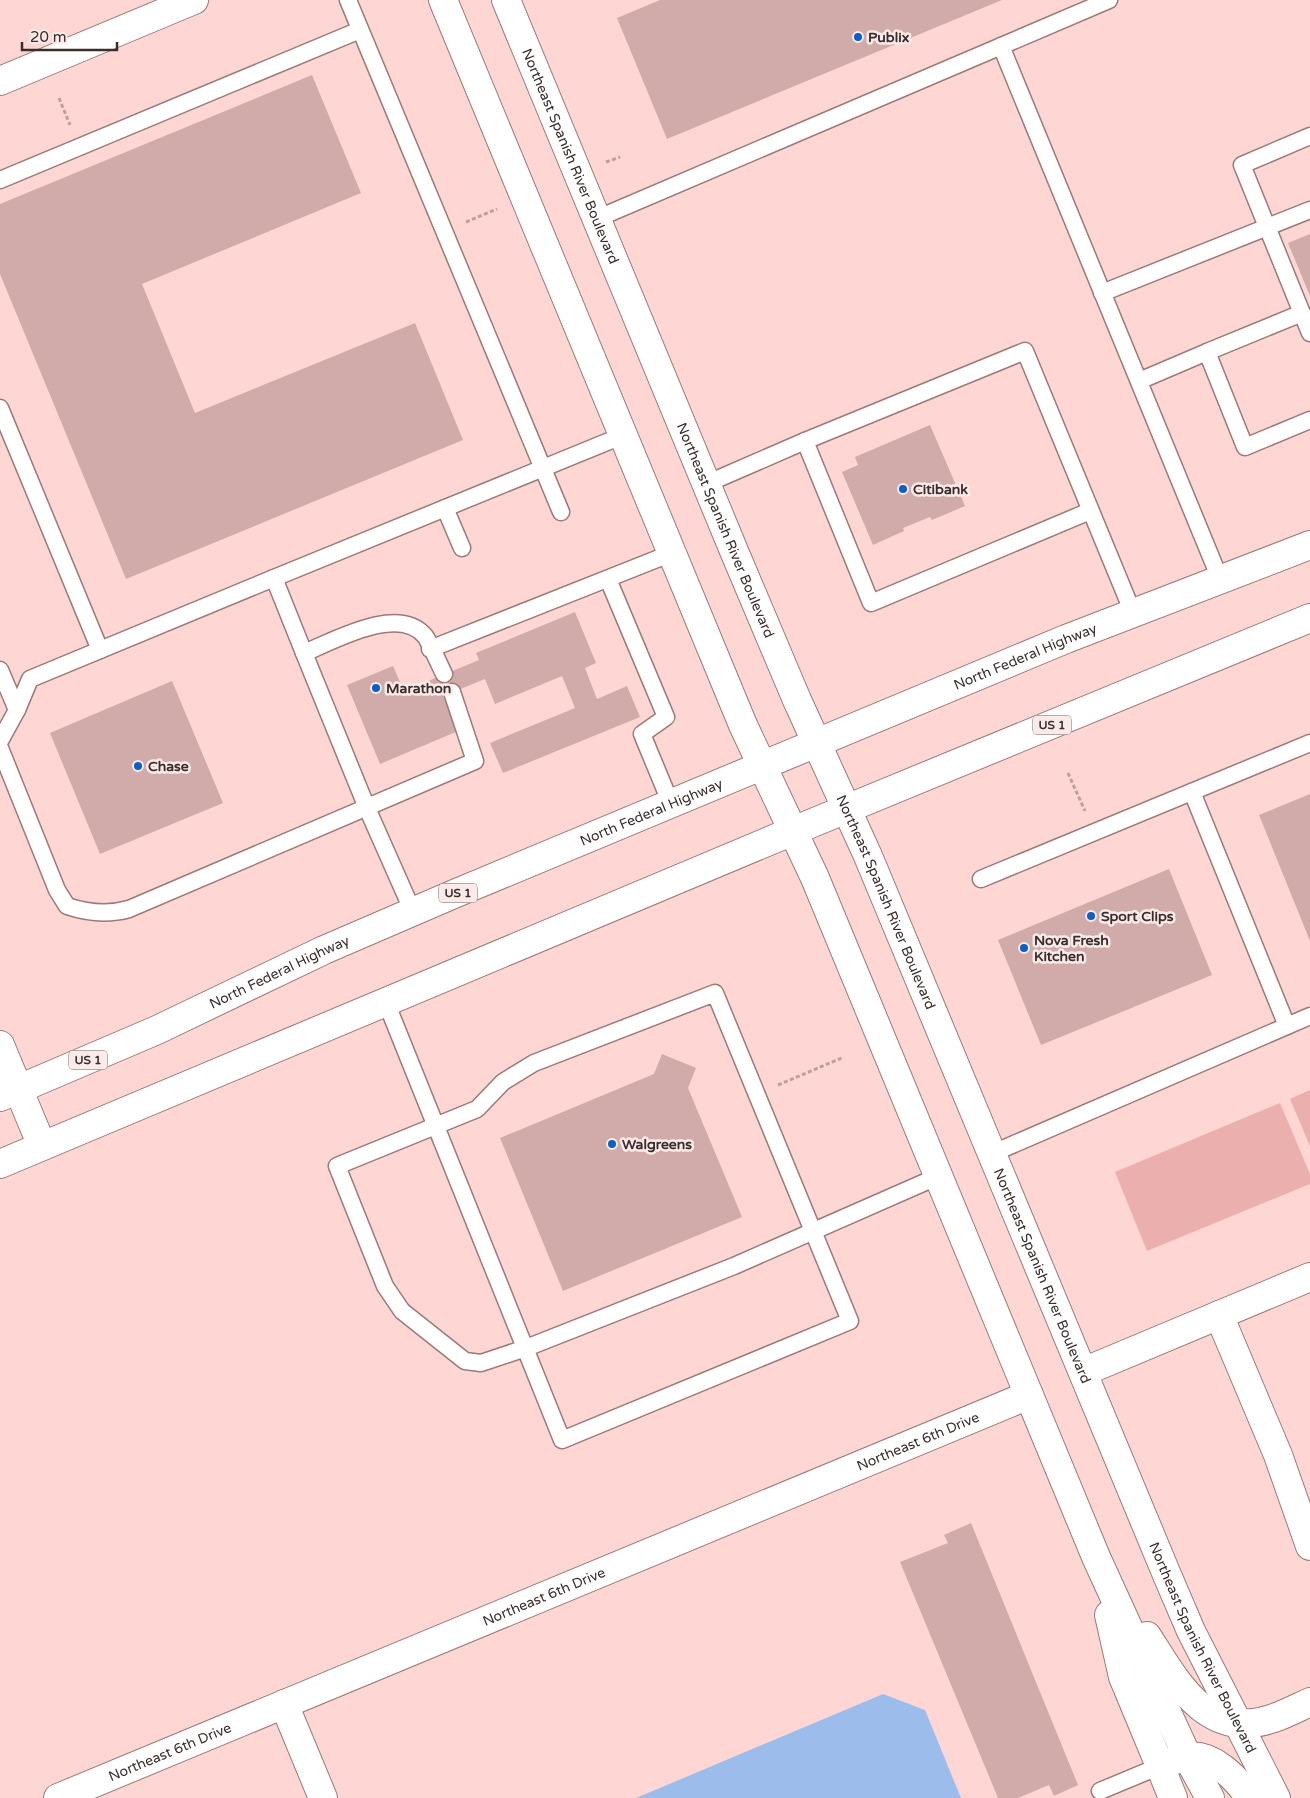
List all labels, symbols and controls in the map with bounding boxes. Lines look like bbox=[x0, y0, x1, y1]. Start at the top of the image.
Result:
scale bar bbox=[22, 20, 118, 52]
text: 20 m bbox=[30, 28, 67, 46]
place label: Publix bbox=[868, 29, 910, 46]
marker: Publix bbox=[852, 31, 864, 43]
street label: Northeast Spanish River Boulevard bbox=[518, 46, 622, 267]
street label: Northeast Spanish River Boulevard bbox=[673, 420, 778, 641]
place label: Citibank bbox=[913, 481, 968, 498]
marker: Citibank bbox=[897, 483, 909, 495]
street label: North Federal Highway bbox=[951, 620, 1100, 694]
place label: Marathon bbox=[386, 680, 451, 697]
marker: Marathon bbox=[370, 682, 382, 694]
road number: US 1 bbox=[1033, 716, 1071, 734]
place label: Chase bbox=[148, 758, 189, 775]
marker: Chase bbox=[132, 760, 144, 772]
street label: North Federal Highway bbox=[577, 775, 726, 850]
street label: Northeast Spanish River Boulevard bbox=[832, 792, 939, 1012]
road number: US 1 bbox=[439, 884, 477, 902]
place label: Sport Clips bbox=[1101, 908, 1174, 925]
marker: Sport Clips bbox=[1085, 910, 1097, 922]
street label: North Federal Highway bbox=[207, 932, 352, 1013]
place label: Nova Fresh Kitchen bbox=[1034, 932, 1109, 965]
marker: Nova Fresh Kitchen bbox=[1018, 942, 1030, 954]
road number: US 1 bbox=[69, 1050, 107, 1070]
place label: Walgreens bbox=[622, 1136, 692, 1153]
marker: Walgreens bbox=[606, 1138, 618, 1150]
street label: Northeast Spanish River Boulevard bbox=[990, 1166, 1094, 1386]
street label: Northeast 6th Drive bbox=[854, 1409, 982, 1475]
street label: Northeast Spanish River Boulevard bbox=[1145, 1540, 1260, 1756]
street label: Northeast 6th Drive bbox=[480, 1564, 608, 1630]
street label: Northeast 6th Drive bbox=[106, 1719, 234, 1785]

